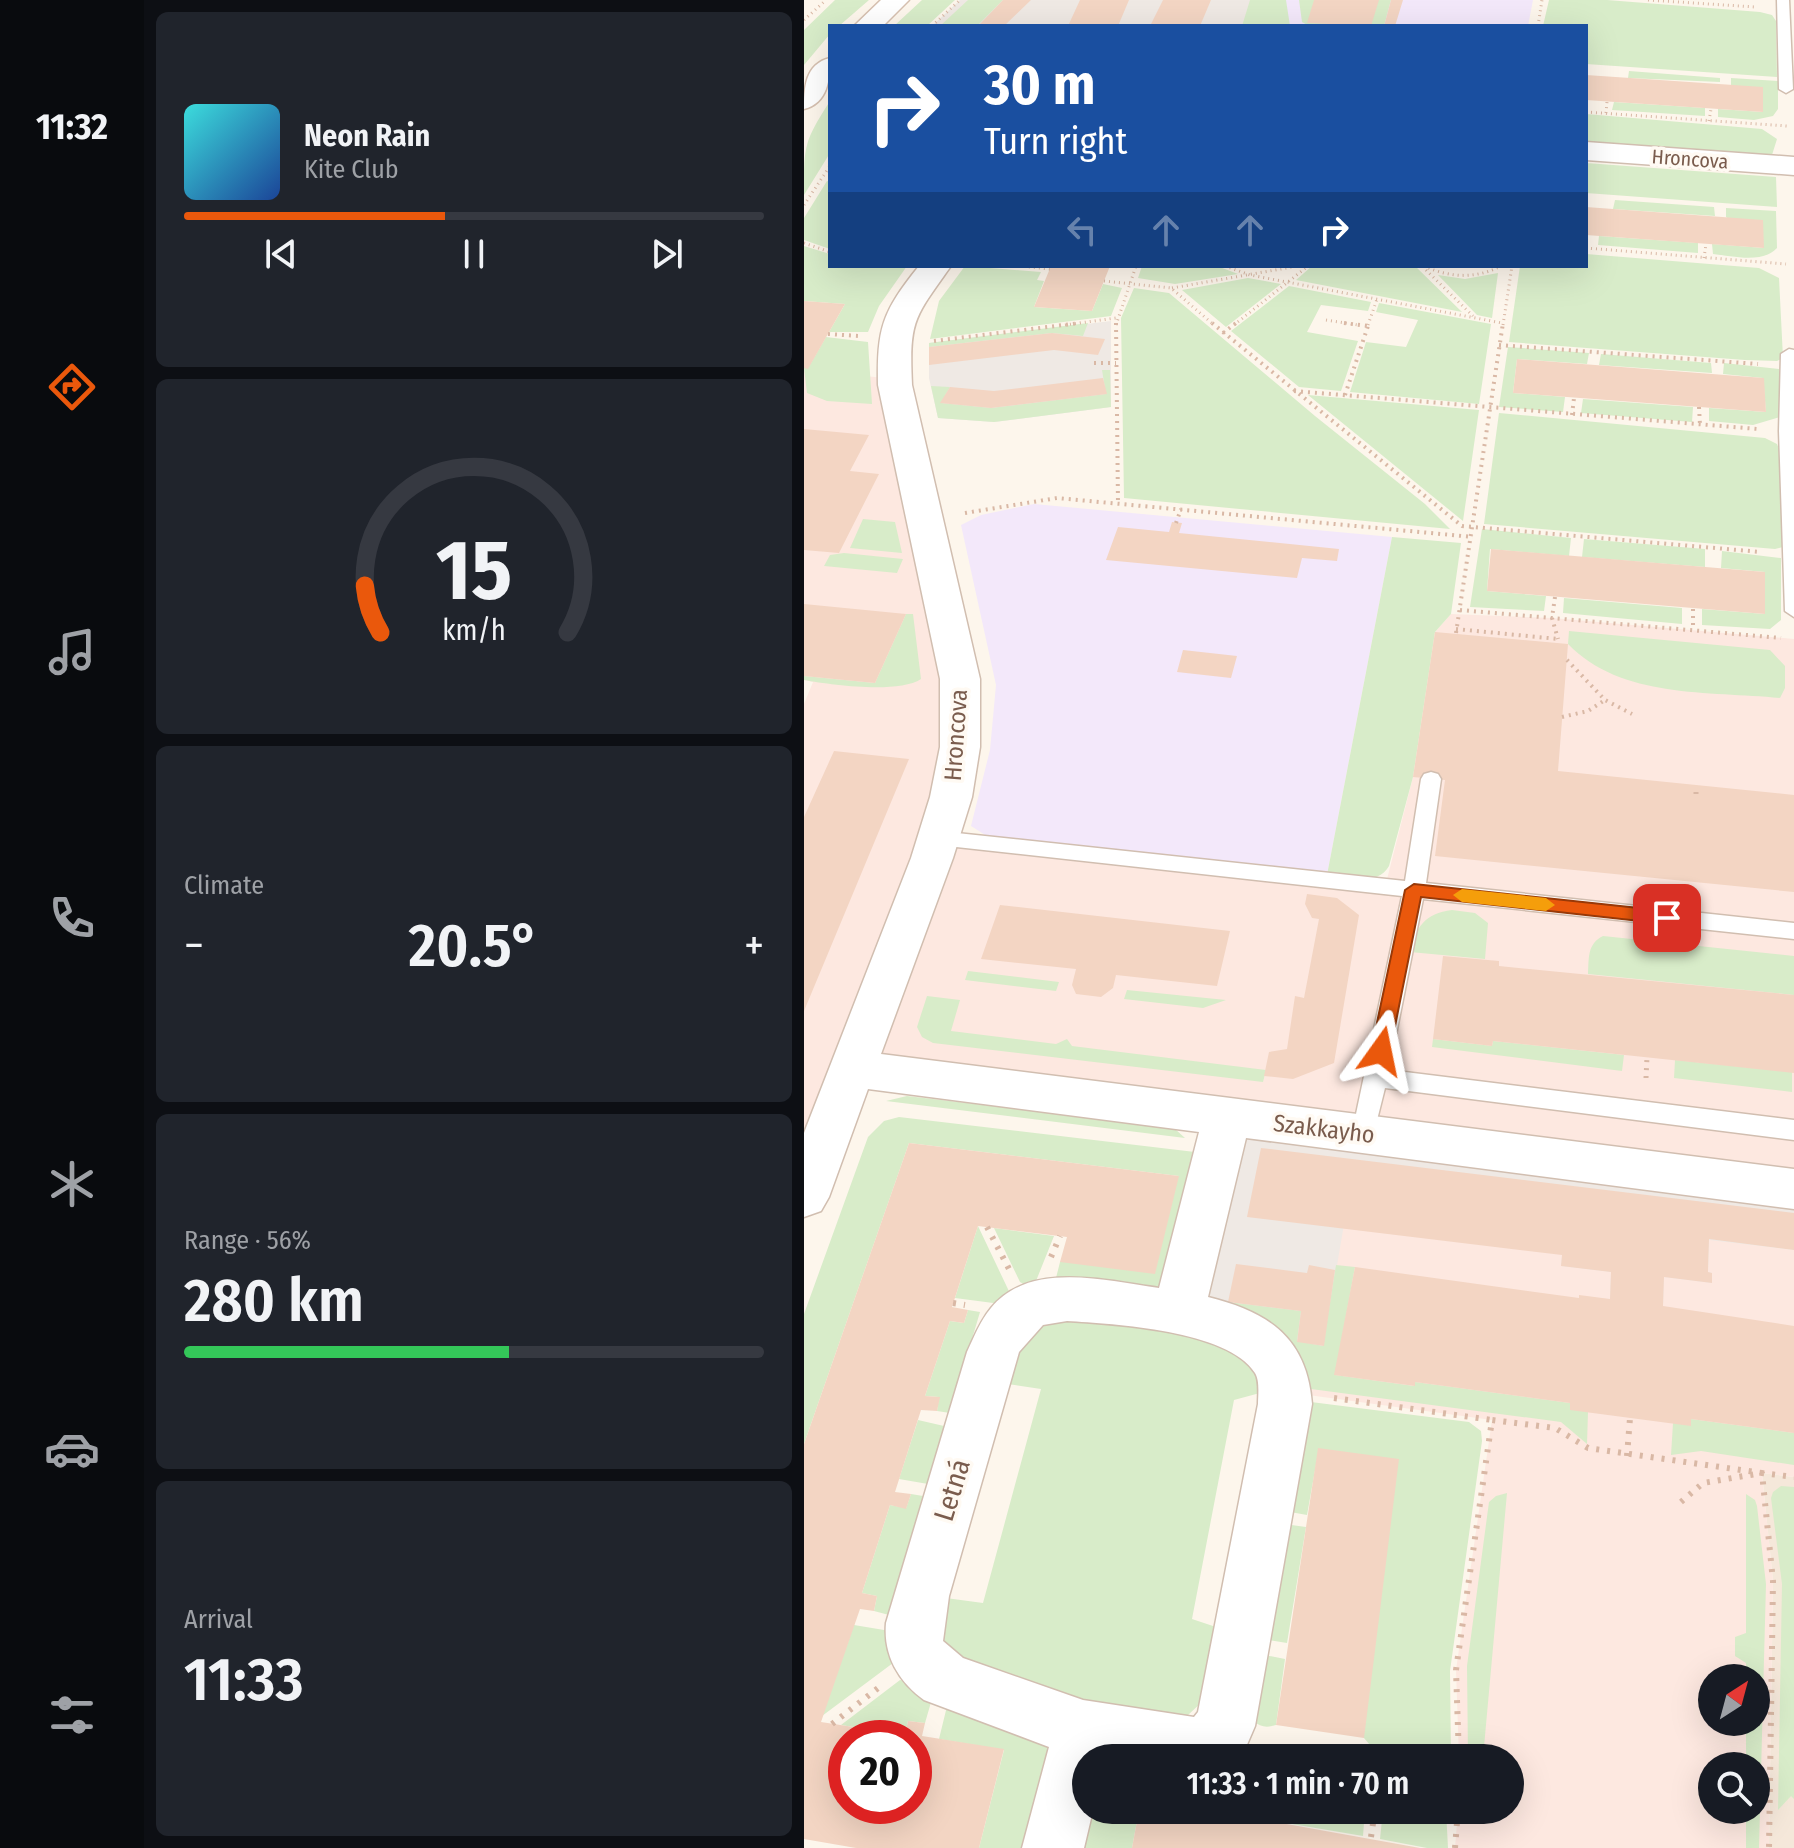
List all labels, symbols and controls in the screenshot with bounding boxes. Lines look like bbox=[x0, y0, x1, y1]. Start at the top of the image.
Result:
text: 30 m bbox=[984, 52, 1095, 119]
icon: right bbox=[852, 56, 956, 160]
text: 11:32 bbox=[36, 105, 108, 149]
text: Neon Rain bbox=[304, 118, 430, 154]
text: Turn right bbox=[984, 120, 1127, 164]
street label: Hroncova bbox=[1651, 144, 1729, 174]
text: Kite Club bbox=[304, 154, 399, 185]
icon: left bbox=[1060, 208, 1104, 252]
icon: ahead bbox=[1144, 208, 1188, 252]
icon: ahead bbox=[1228, 208, 1272, 252]
icon: right bbox=[1312, 208, 1356, 252]
icon: previous bbox=[259, 232, 303, 276]
icon: pause bbox=[452, 232, 496, 276]
icon: next bbox=[645, 232, 689, 276]
icon: directions bbox=[44, 359, 100, 415]
text: 15 bbox=[436, 520, 512, 620]
text: km/h bbox=[442, 613, 506, 648]
icon: music bbox=[44, 624, 100, 680]
street label: Hroncova bbox=[939, 688, 973, 782]
text: Climate bbox=[184, 870, 264, 901]
pin bbox=[1633, 884, 1701, 952]
icon: phone bbox=[44, 890, 100, 946]
icon: arrive bbox=[1645, 896, 1689, 940]
text: 20.5° bbox=[409, 910, 539, 982]
text: − bbox=[184, 919, 204, 972]
text: + bbox=[744, 919, 764, 972]
position arrow bbox=[1339, 1009, 1423, 1093]
street label: Szakkayho bbox=[1272, 1109, 1376, 1149]
icon: climate bbox=[44, 1156, 100, 1212]
text: Range · 56% bbox=[184, 1225, 311, 1256]
text: 280 km bbox=[184, 1265, 364, 1337]
icon: car bbox=[44, 1421, 100, 1477]
street label: Letná bbox=[927, 1455, 977, 1525]
text: Arrival bbox=[184, 1604, 253, 1635]
text: 11:33 bbox=[184, 1644, 304, 1716]
north arrow bbox=[1698, 1664, 1770, 1736]
map controls bbox=[1698, 1664, 1770, 1824]
icon: filters bbox=[44, 1687, 100, 1743]
speed limit sign: 20 bbox=[828, 1720, 932, 1824]
button: search bbox=[1698, 1752, 1770, 1824]
text: 11:33 · 1 min · 70 m bbox=[1187, 1766, 1409, 1802]

